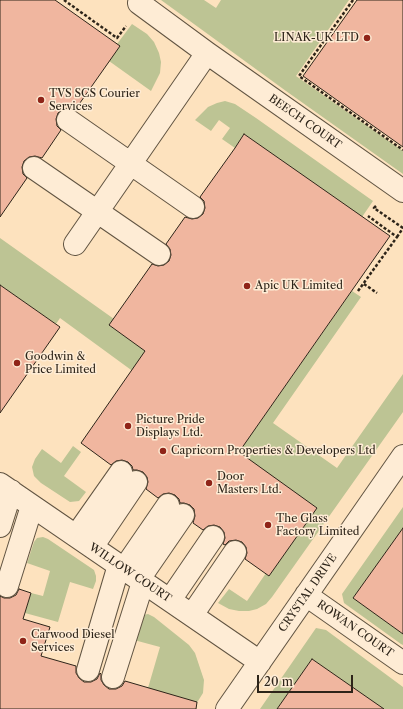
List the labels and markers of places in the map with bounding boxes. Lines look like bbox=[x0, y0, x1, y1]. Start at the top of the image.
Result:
place label: LINAK-UK LTD bbox=[274, 31, 359, 45]
marker: LINAK-UK LTD bbox=[362, 33, 372, 43]
place label: TVS SCS Courier Services bbox=[49, 87, 140, 113]
marker: TVS SCS Courier Services bbox=[36, 95, 46, 105]
place label: Apic UK Limited bbox=[255, 279, 343, 293]
marker: Apic UK Limited bbox=[242, 281, 252, 291]
place label: Goodwin & Price Limited bbox=[25, 350, 96, 376]
marker: Goodwin & Price Limited bbox=[12, 358, 22, 368]
place label: Picture Pride Displays Ltd. bbox=[136, 413, 205, 439]
marker: Picture Pride Displays Ltd. bbox=[123, 421, 133, 431]
place label: Capricorn Properties & Developers Ltd bbox=[171, 444, 376, 458]
marker: Capricorn Properties & Developers Ltd bbox=[158, 446, 168, 456]
place label: Door Masters Ltd. bbox=[217, 470, 282, 496]
marker: Door Masters Ltd. bbox=[204, 478, 214, 488]
place label: The Glass Factory Limited bbox=[276, 512, 360, 538]
marker: The Glass Factory Limited bbox=[263, 520, 273, 530]
place label: Carwood Diesel Services bbox=[31, 628, 115, 654]
marker: Carwood Diesel Services bbox=[18, 636, 28, 646]

